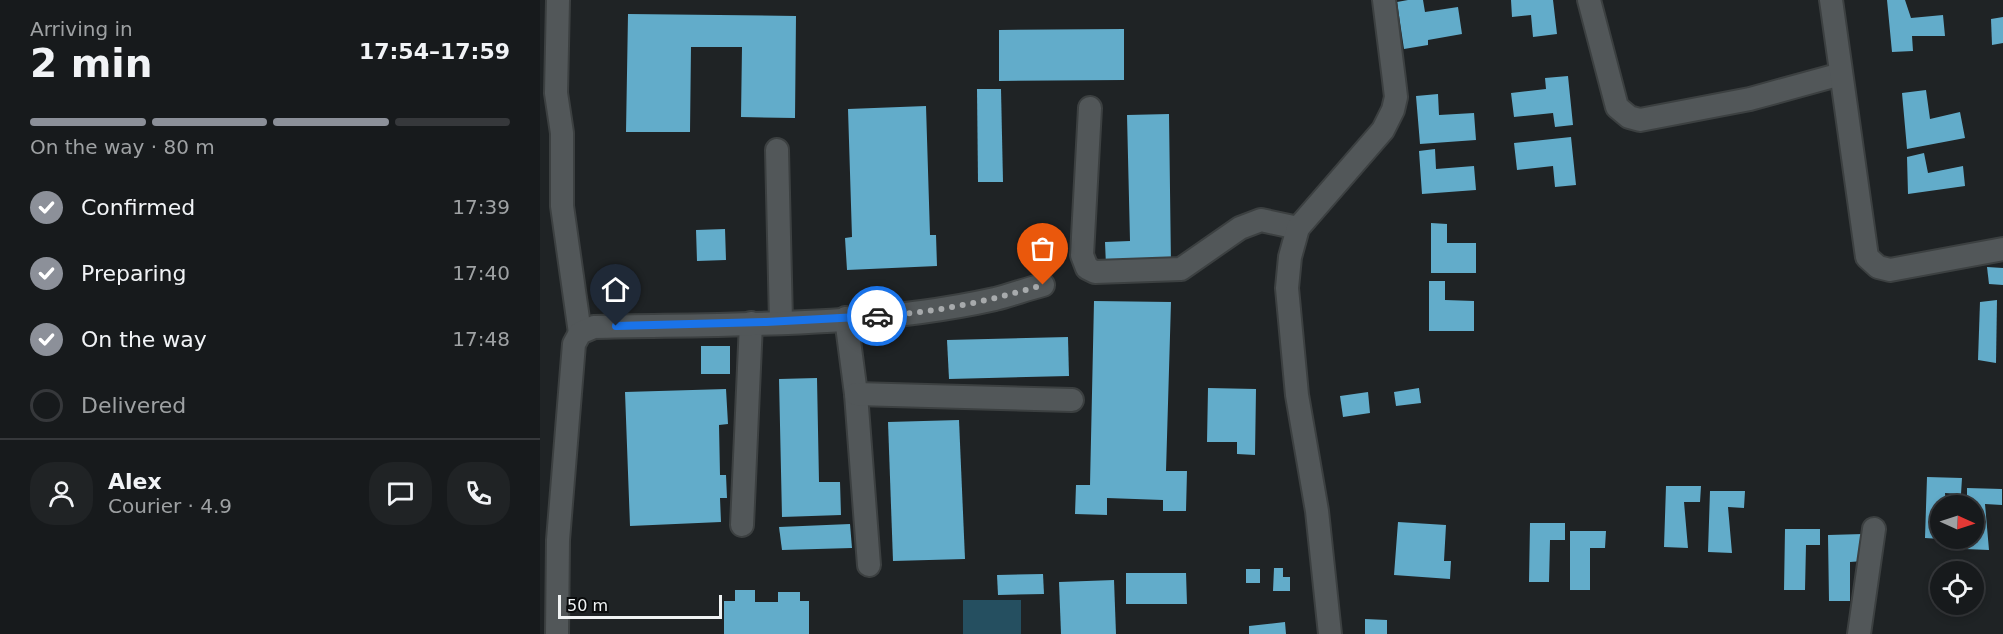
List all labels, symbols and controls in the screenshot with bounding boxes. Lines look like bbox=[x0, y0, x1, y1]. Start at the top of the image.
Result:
text: Arriving in bbox=[30, 17, 133, 41]
text: 17:54–17:59 bbox=[359, 39, 510, 64]
text: 2 min bbox=[30, 41, 152, 86]
text: On the way · 80 m bbox=[30, 135, 215, 159]
icon: check bbox=[30, 191, 63, 224]
text: Confirmed bbox=[81, 195, 195, 220]
text: 17:39 bbox=[452, 195, 510, 219]
pin bbox=[1017, 223, 1068, 285]
icon: bag bbox=[1026, 232, 1059, 265]
icon: check bbox=[30, 257, 63, 290]
text: Preparing bbox=[81, 261, 187, 286]
text: 17:40 bbox=[452, 261, 510, 285]
pin bbox=[590, 264, 641, 326]
icon: home bbox=[599, 273, 632, 306]
courier bbox=[847, 286, 907, 346]
icon: car bbox=[861, 300, 894, 333]
icon: check bbox=[30, 323, 63, 356]
text: On the way bbox=[81, 327, 207, 352]
text: 17:48 bbox=[452, 327, 510, 351]
text: Delivered bbox=[81, 393, 186, 418]
button: person bbox=[30, 462, 93, 525]
button: chat bbox=[369, 462, 432, 525]
button: phone bbox=[447, 462, 510, 525]
text: Alex bbox=[108, 469, 162, 494]
text: Courier · 4.9 bbox=[108, 494, 232, 518]
north arrow bbox=[1930, 495, 1984, 549]
map controls bbox=[1930, 495, 1984, 615]
button: locate bbox=[1930, 561, 1984, 615]
scale bar bbox=[558, 592, 722, 620]
text: 50 m bbox=[567, 596, 608, 615]

